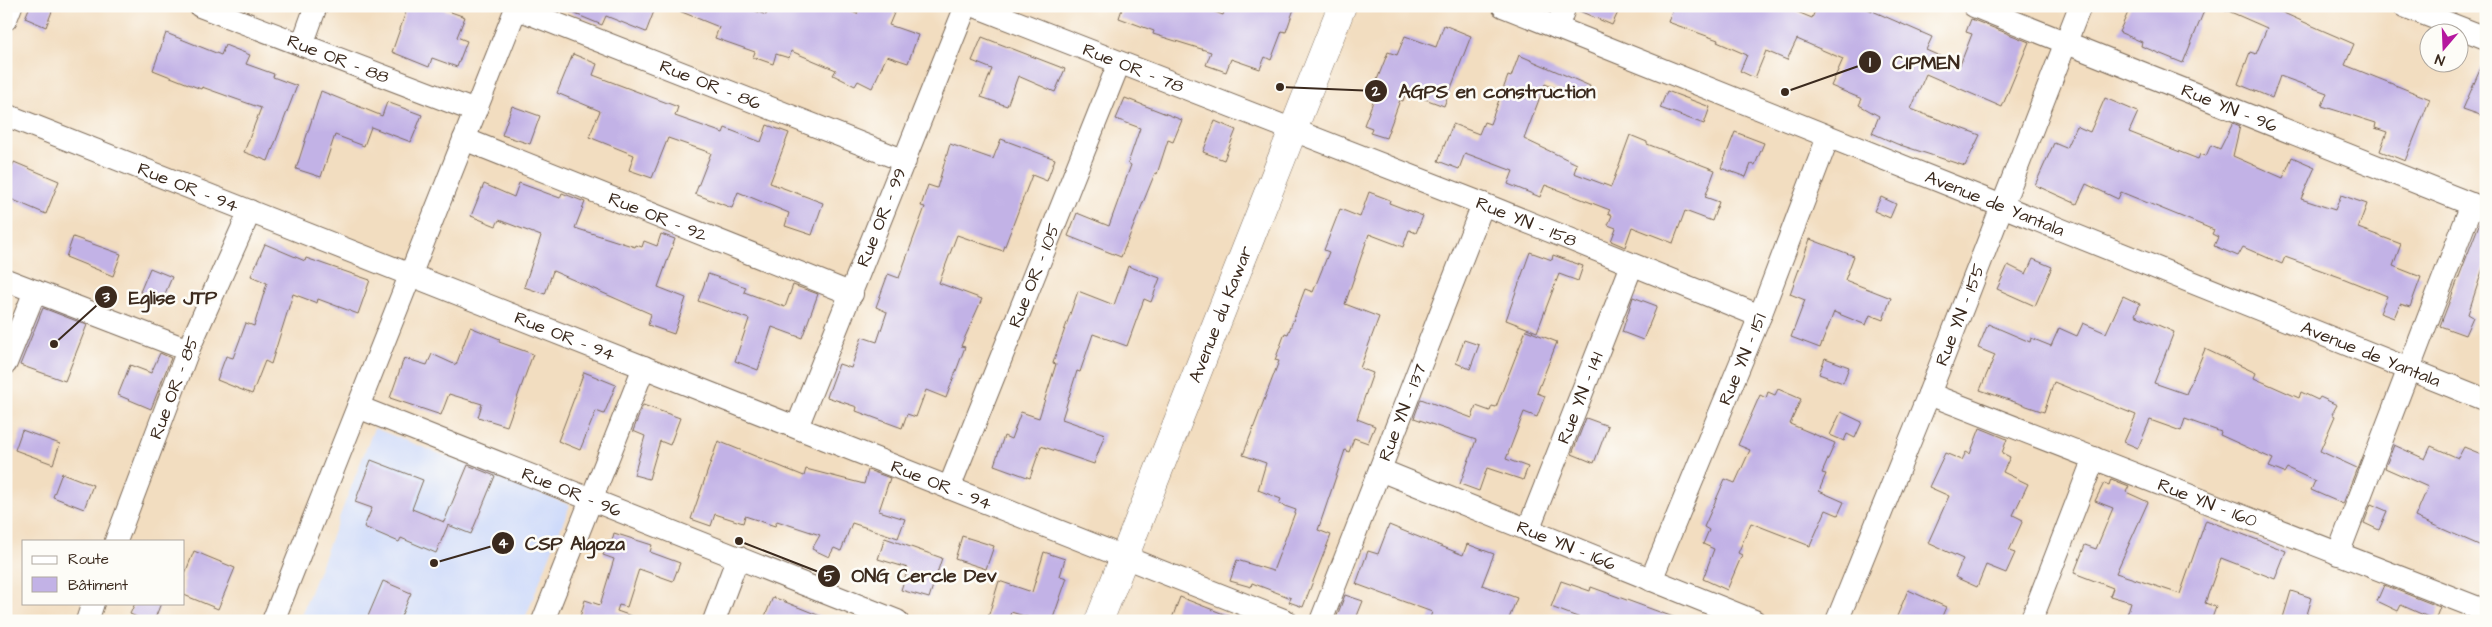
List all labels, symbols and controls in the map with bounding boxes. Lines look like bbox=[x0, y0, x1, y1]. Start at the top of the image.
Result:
north arrow bbox=[2420, 22, 2470, 72]
street label: Rue OR - 88 bbox=[284, 28, 393, 90]
street label: Rue OR - 78 bbox=[1079, 37, 1188, 99]
callout: CIPMEN bbox=[1858, 45, 1970, 79]
text: N bbox=[2432, 48, 2448, 70]
text: CIPMEN bbox=[1892, 50, 1960, 77]
text: 1 bbox=[1869, 52, 1871, 73]
street label: Rue OR - 86 bbox=[656, 53, 765, 116]
callout: AGPS en construction bbox=[1364, 74, 1606, 108]
street label: Rue YN - 96 bbox=[2178, 77, 2281, 138]
text: AGPS en construction bbox=[1399, 79, 1596, 106]
text: 2 bbox=[1371, 81, 1381, 102]
street label: Rue OR - 94 bbox=[134, 156, 242, 218]
street label: Rue OR - 99 bbox=[850, 164, 912, 270]
street label: Avenue de Yantala bbox=[1922, 164, 2068, 242]
street label: Rue OR - 92 bbox=[605, 186, 712, 248]
street label: Rue YN - 158 bbox=[1472, 190, 1581, 253]
street label: Rue OR - 105 bbox=[1002, 219, 1066, 331]
street label: Avenue du Kawar bbox=[1182, 242, 1259, 386]
street label: Rue YN - 155 bbox=[1929, 260, 1991, 369]
callout: Eglise JTP bbox=[94, 280, 227, 314]
text: Eglise JTP bbox=[129, 285, 218, 313]
text: 3 bbox=[101, 287, 110, 308]
street label: Rue OR - 94 bbox=[511, 305, 619, 367]
street label: Rue YN - 151 bbox=[1712, 310, 1772, 409]
street label: Avenue de Yantala bbox=[2297, 315, 2444, 393]
street label: Rue OR - 85 bbox=[143, 332, 205, 443]
street label: Rue YN - 141 bbox=[1551, 348, 1609, 447]
street label: Rue YN - 137 bbox=[1372, 360, 1432, 464]
street label: Rue OR - 94 bbox=[887, 454, 996, 516]
street label: Rue OR - 96 bbox=[518, 461, 625, 523]
street label: Rue YN - 160 bbox=[2154, 472, 2261, 533]
street label: Rue YN - 166 bbox=[1513, 514, 1620, 576]
callout: CSP Algoza bbox=[490, 526, 635, 560]
text: CSP Algoza bbox=[525, 531, 625, 559]
text: 4 bbox=[498, 533, 509, 554]
legend bbox=[22, 540, 185, 604]
text: Route bbox=[68, 549, 109, 570]
callout: ONG Cercle Dev bbox=[816, 559, 1006, 593]
text: ONG Cercle Dev bbox=[852, 563, 997, 590]
text: 5 bbox=[824, 566, 835, 587]
text: Bâtiment bbox=[68, 575, 128, 596]

